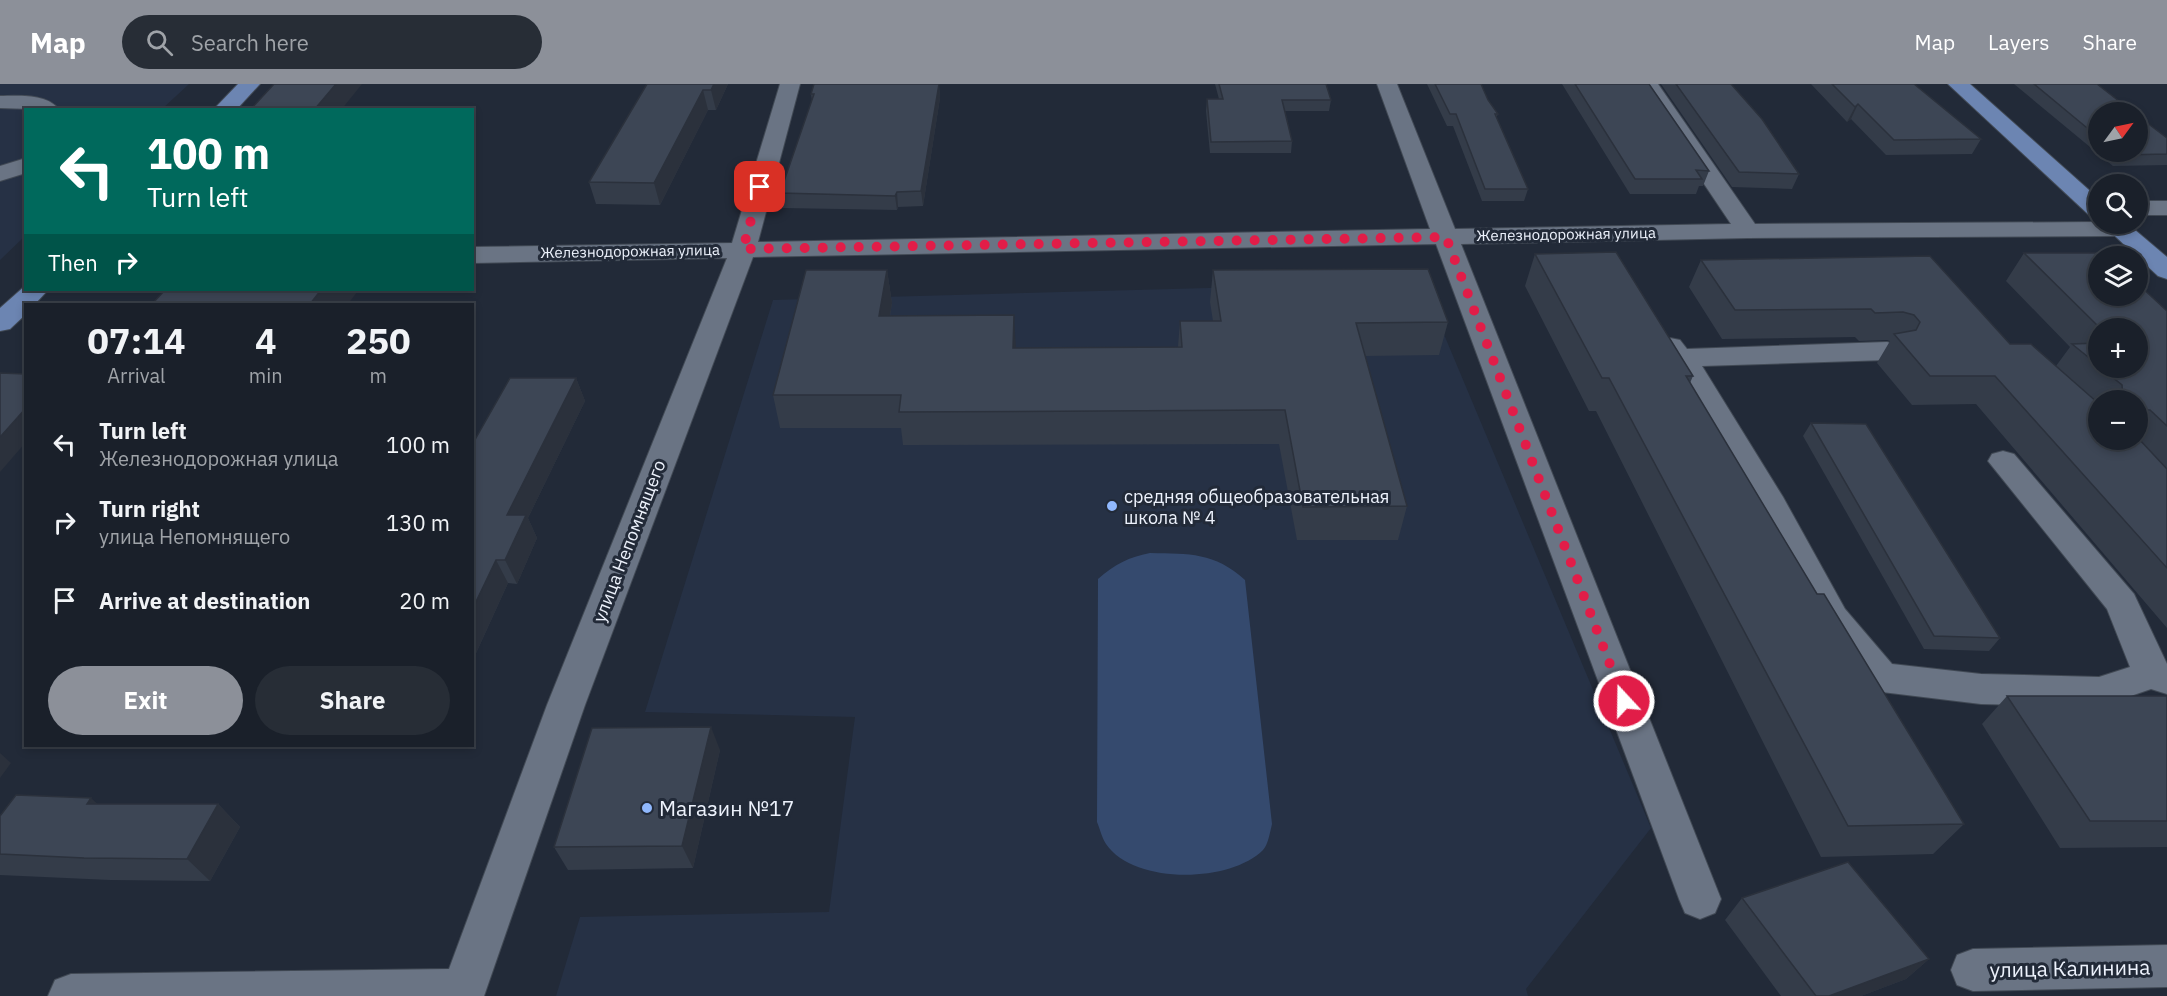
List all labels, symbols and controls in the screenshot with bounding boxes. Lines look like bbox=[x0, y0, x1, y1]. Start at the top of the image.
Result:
search box bbox=[122, 15, 542, 69]
text: Map bbox=[30, 24, 86, 61]
icon: search bbox=[143, 26, 176, 59]
text: Search here bbox=[191, 28, 309, 57]
text: Map bbox=[1915, 28, 1955, 56]
text: Layers bbox=[1988, 28, 2050, 56]
text: Share bbox=[2083, 28, 2137, 56]
north arrow bbox=[2088, 102, 2148, 162]
map controls bbox=[2088, 102, 2148, 450]
text: 100 m bbox=[147, 126, 270, 181]
icon: left bbox=[48, 132, 126, 210]
pin bbox=[734, 161, 785, 212]
icon: arrive bbox=[743, 170, 776, 203]
button: search bbox=[2088, 174, 2148, 234]
text: Turn left bbox=[147, 179, 248, 214]
street label: Железнодорожная улица bbox=[1476, 223, 1656, 245]
street label: Железнодорожная улица bbox=[540, 240, 720, 262]
icon: right bbox=[110, 246, 143, 279]
button: layers bbox=[2088, 246, 2148, 306]
text: Then bbox=[48, 248, 98, 277]
text: 07:14 bbox=[87, 317, 186, 364]
text: 4 bbox=[255, 317, 277, 364]
text: 250 bbox=[346, 317, 411, 364]
button: + bbox=[2088, 318, 2148, 378]
text: Arrival bbox=[107, 362, 166, 389]
text: min bbox=[249, 362, 283, 389]
text: m bbox=[370, 362, 387, 389]
button: − bbox=[2088, 390, 2148, 450]
text: Turn left bbox=[99, 416, 187, 445]
icon: left bbox=[48, 428, 81, 461]
text: 100 m bbox=[386, 430, 450, 459]
text: Железнодорожная улица bbox=[99, 445, 339, 472]
street label: улица Непомнящего bbox=[587, 457, 671, 625]
place label: средняя общеобразовательная школа № 4 bbox=[1124, 485, 1389, 529]
text: Turn right bbox=[99, 494, 200, 523]
marker: средняя общеобразовательная школа № 4 bbox=[1105, 499, 1119, 513]
icon: right bbox=[48, 506, 81, 539]
text: 130 m bbox=[386, 508, 450, 537]
text: улица Непомнящего bbox=[99, 523, 290, 550]
icon: arrive bbox=[48, 584, 81, 617]
text: Arrive at destination bbox=[99, 586, 310, 615]
text: 20 m bbox=[399, 586, 450, 615]
button: Exit bbox=[48, 666, 243, 735]
button: Share bbox=[255, 666, 450, 735]
position arrow bbox=[1592, 669, 1656, 733]
place label: Магазин №17 bbox=[659, 794, 794, 822]
marker: Магазин №17 bbox=[640, 801, 654, 815]
street label: улица Калинина bbox=[1989, 953, 2151, 983]

